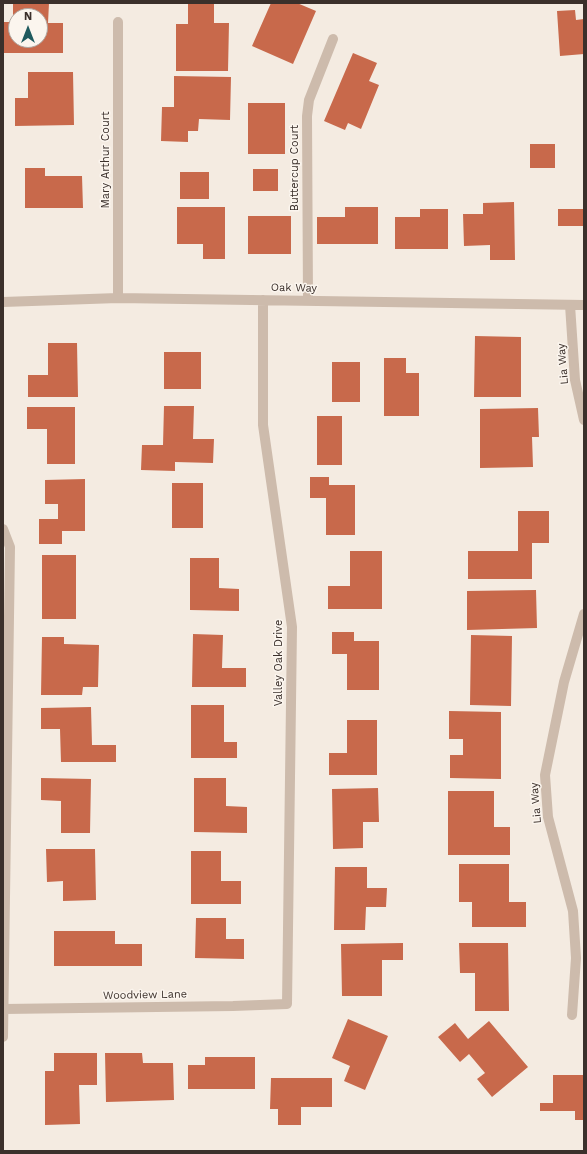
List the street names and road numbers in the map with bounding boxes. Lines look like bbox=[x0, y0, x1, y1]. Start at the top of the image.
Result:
street label: Mary Arthur Court bbox=[99, 111, 113, 209]
street label: Buttercup Court bbox=[288, 125, 302, 211]
street label: Oak Way bbox=[271, 281, 317, 295]
street label: Lia Way bbox=[555, 343, 571, 385]
street label: Valley Oak Drive bbox=[272, 620, 286, 706]
street label: Lia Way bbox=[528, 782, 544, 824]
street label: Woodview Lane bbox=[103, 988, 187, 1002]

